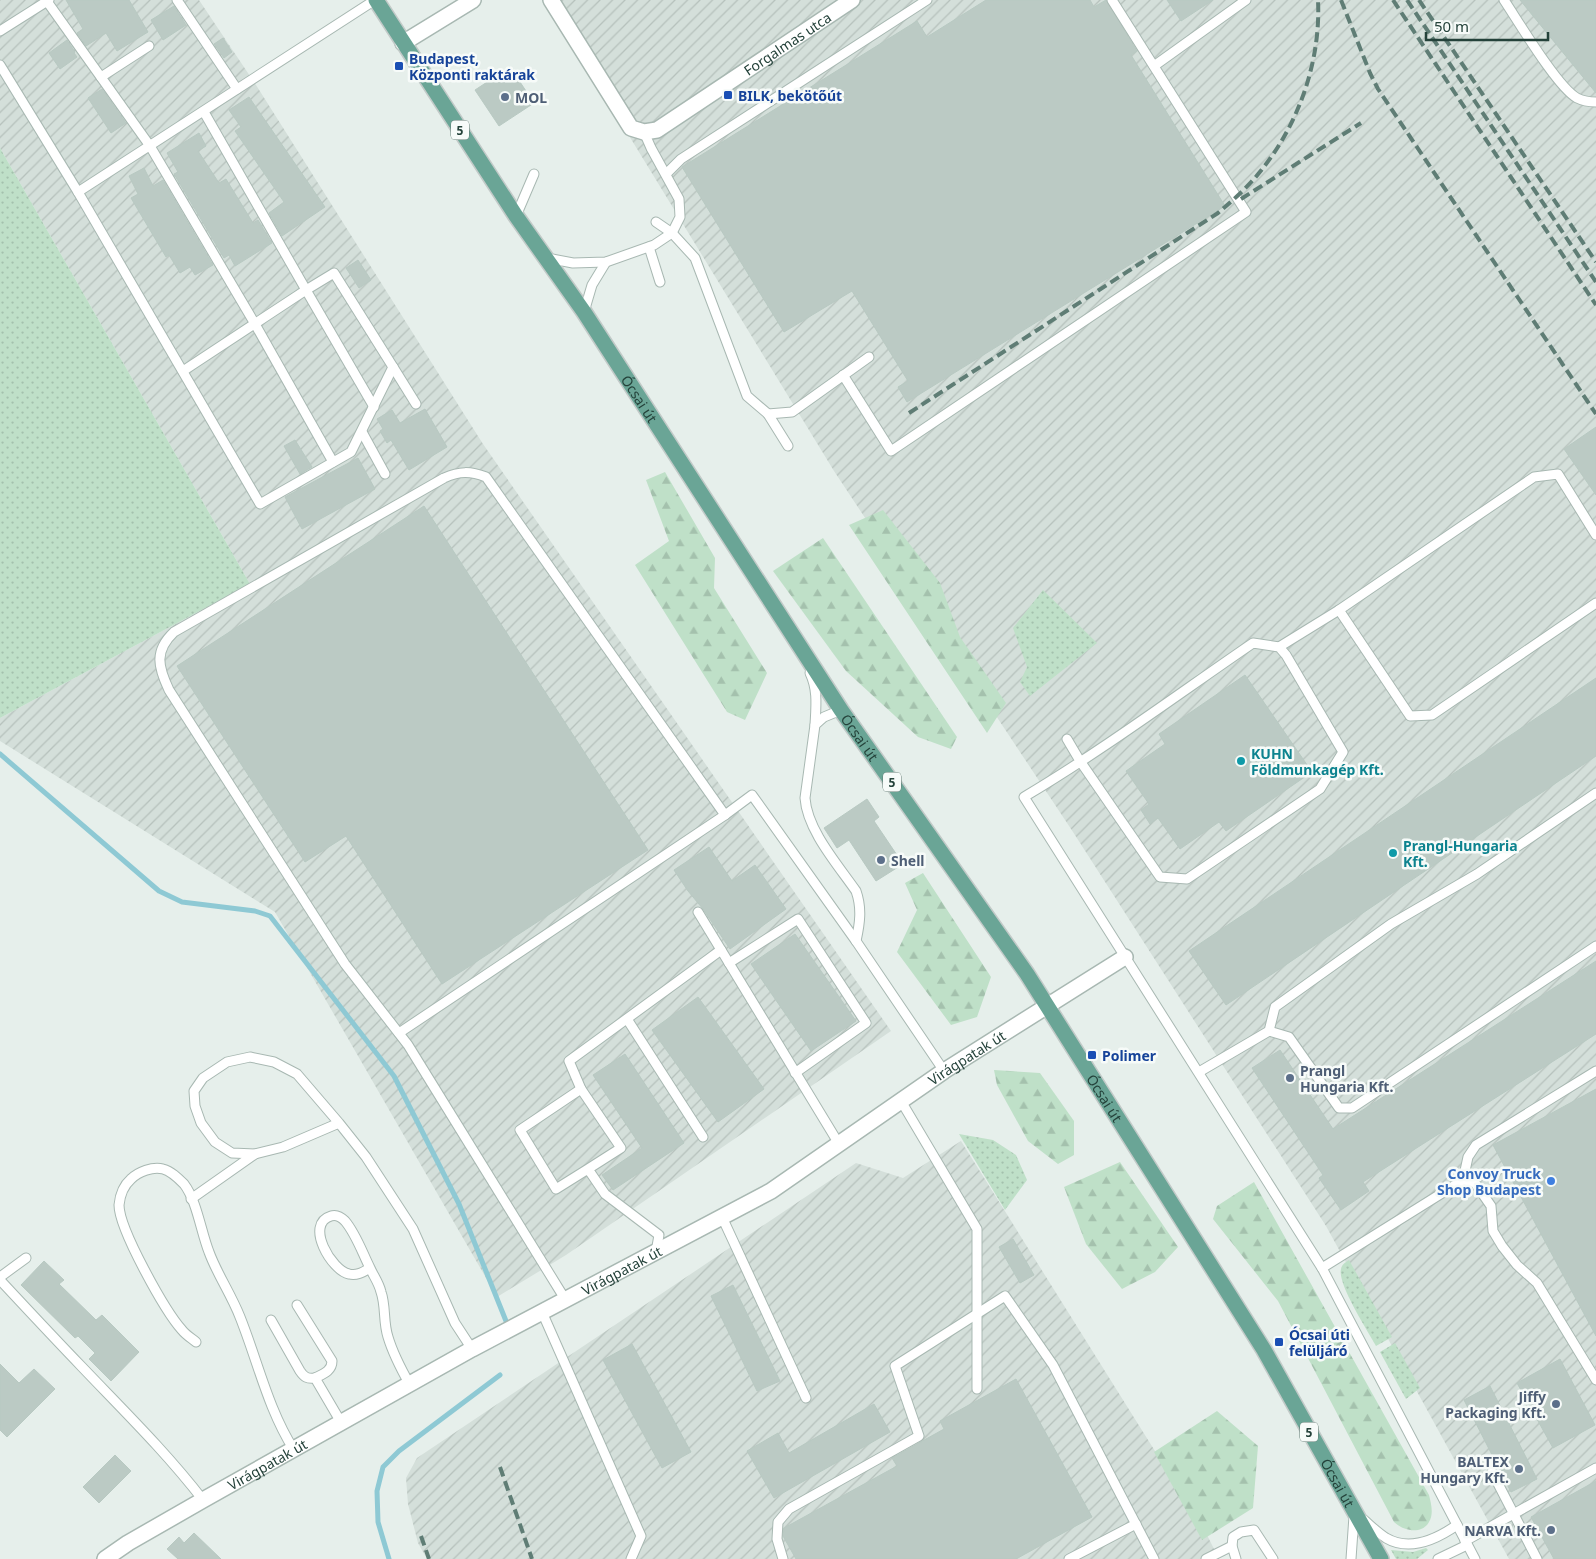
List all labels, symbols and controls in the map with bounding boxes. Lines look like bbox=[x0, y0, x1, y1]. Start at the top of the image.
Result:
street label: Forgalmas utca bbox=[740, 7, 834, 79]
scale bar bbox=[1426, 10, 1548, 42]
text: 50 m bbox=[1434, 16, 1469, 36]
place label: Budapest, Központi raktárak bbox=[409, 49, 535, 84]
marker: Budapest, Központi raktárak bbox=[393, 60, 405, 72]
place label: BILK, bekötőút bbox=[738, 86, 842, 105]
place label: MOL bbox=[515, 88, 547, 107]
marker: BILK, bekötőút bbox=[722, 89, 734, 101]
marker: MOL bbox=[499, 91, 511, 103]
road number: 5 bbox=[451, 120, 469, 140]
street label: Ócsai út bbox=[617, 371, 662, 426]
street label: Ócsai út bbox=[837, 710, 883, 764]
place label: KUHN Földmunkagép Kft. bbox=[1251, 744, 1384, 779]
marker: KUHN Földmunkagép Kft. bbox=[1235, 755, 1247, 767]
road number: 5 bbox=[883, 772, 901, 792]
place label: Prangl-Hungaria Kft. bbox=[1403, 836, 1518, 871]
marker: Prangl-Hungaria Kft. bbox=[1387, 847, 1399, 859]
place label: Shell bbox=[891, 851, 925, 870]
marker: Shell bbox=[875, 854, 887, 866]
street label: Virágpatak út bbox=[924, 1025, 1009, 1089]
place label: Polimer bbox=[1102, 1046, 1157, 1065]
marker: Polimer bbox=[1086, 1049, 1098, 1061]
place label: Prangl Hungaria Kft. bbox=[1300, 1061, 1393, 1096]
street label: Ócsai út bbox=[1083, 1070, 1127, 1125]
marker: Prangl Hungaria Kft. bbox=[1284, 1072, 1296, 1084]
place label: Convoy Truck Shop Budapest bbox=[1437, 1164, 1541, 1199]
marker: Convoy Truck Shop Budapest bbox=[1545, 1175, 1557, 1187]
street label: Virágpatak út bbox=[578, 1241, 665, 1299]
place label: Ócsai úti felüljáró bbox=[1289, 1325, 1350, 1360]
marker: Ócsai úti felüljáró bbox=[1273, 1336, 1285, 1348]
place label: Jiffy Packaging Kft. bbox=[1445, 1387, 1546, 1422]
marker: Jiffy Packaging Kft. bbox=[1550, 1398, 1562, 1410]
road number: 5 bbox=[1300, 1422, 1318, 1441]
street label: Virágpatak út bbox=[224, 1434, 310, 1494]
place label: BALTEX Hungary Kft. bbox=[1420, 1452, 1510, 1487]
street label: Ócsai út bbox=[1317, 1455, 1359, 1510]
marker: BALTEX Hungary Kft. bbox=[1513, 1463, 1525, 1475]
place label: NARVA Kft. bbox=[1464, 1521, 1541, 1540]
marker: NARVA Kft. bbox=[1545, 1524, 1557, 1536]

